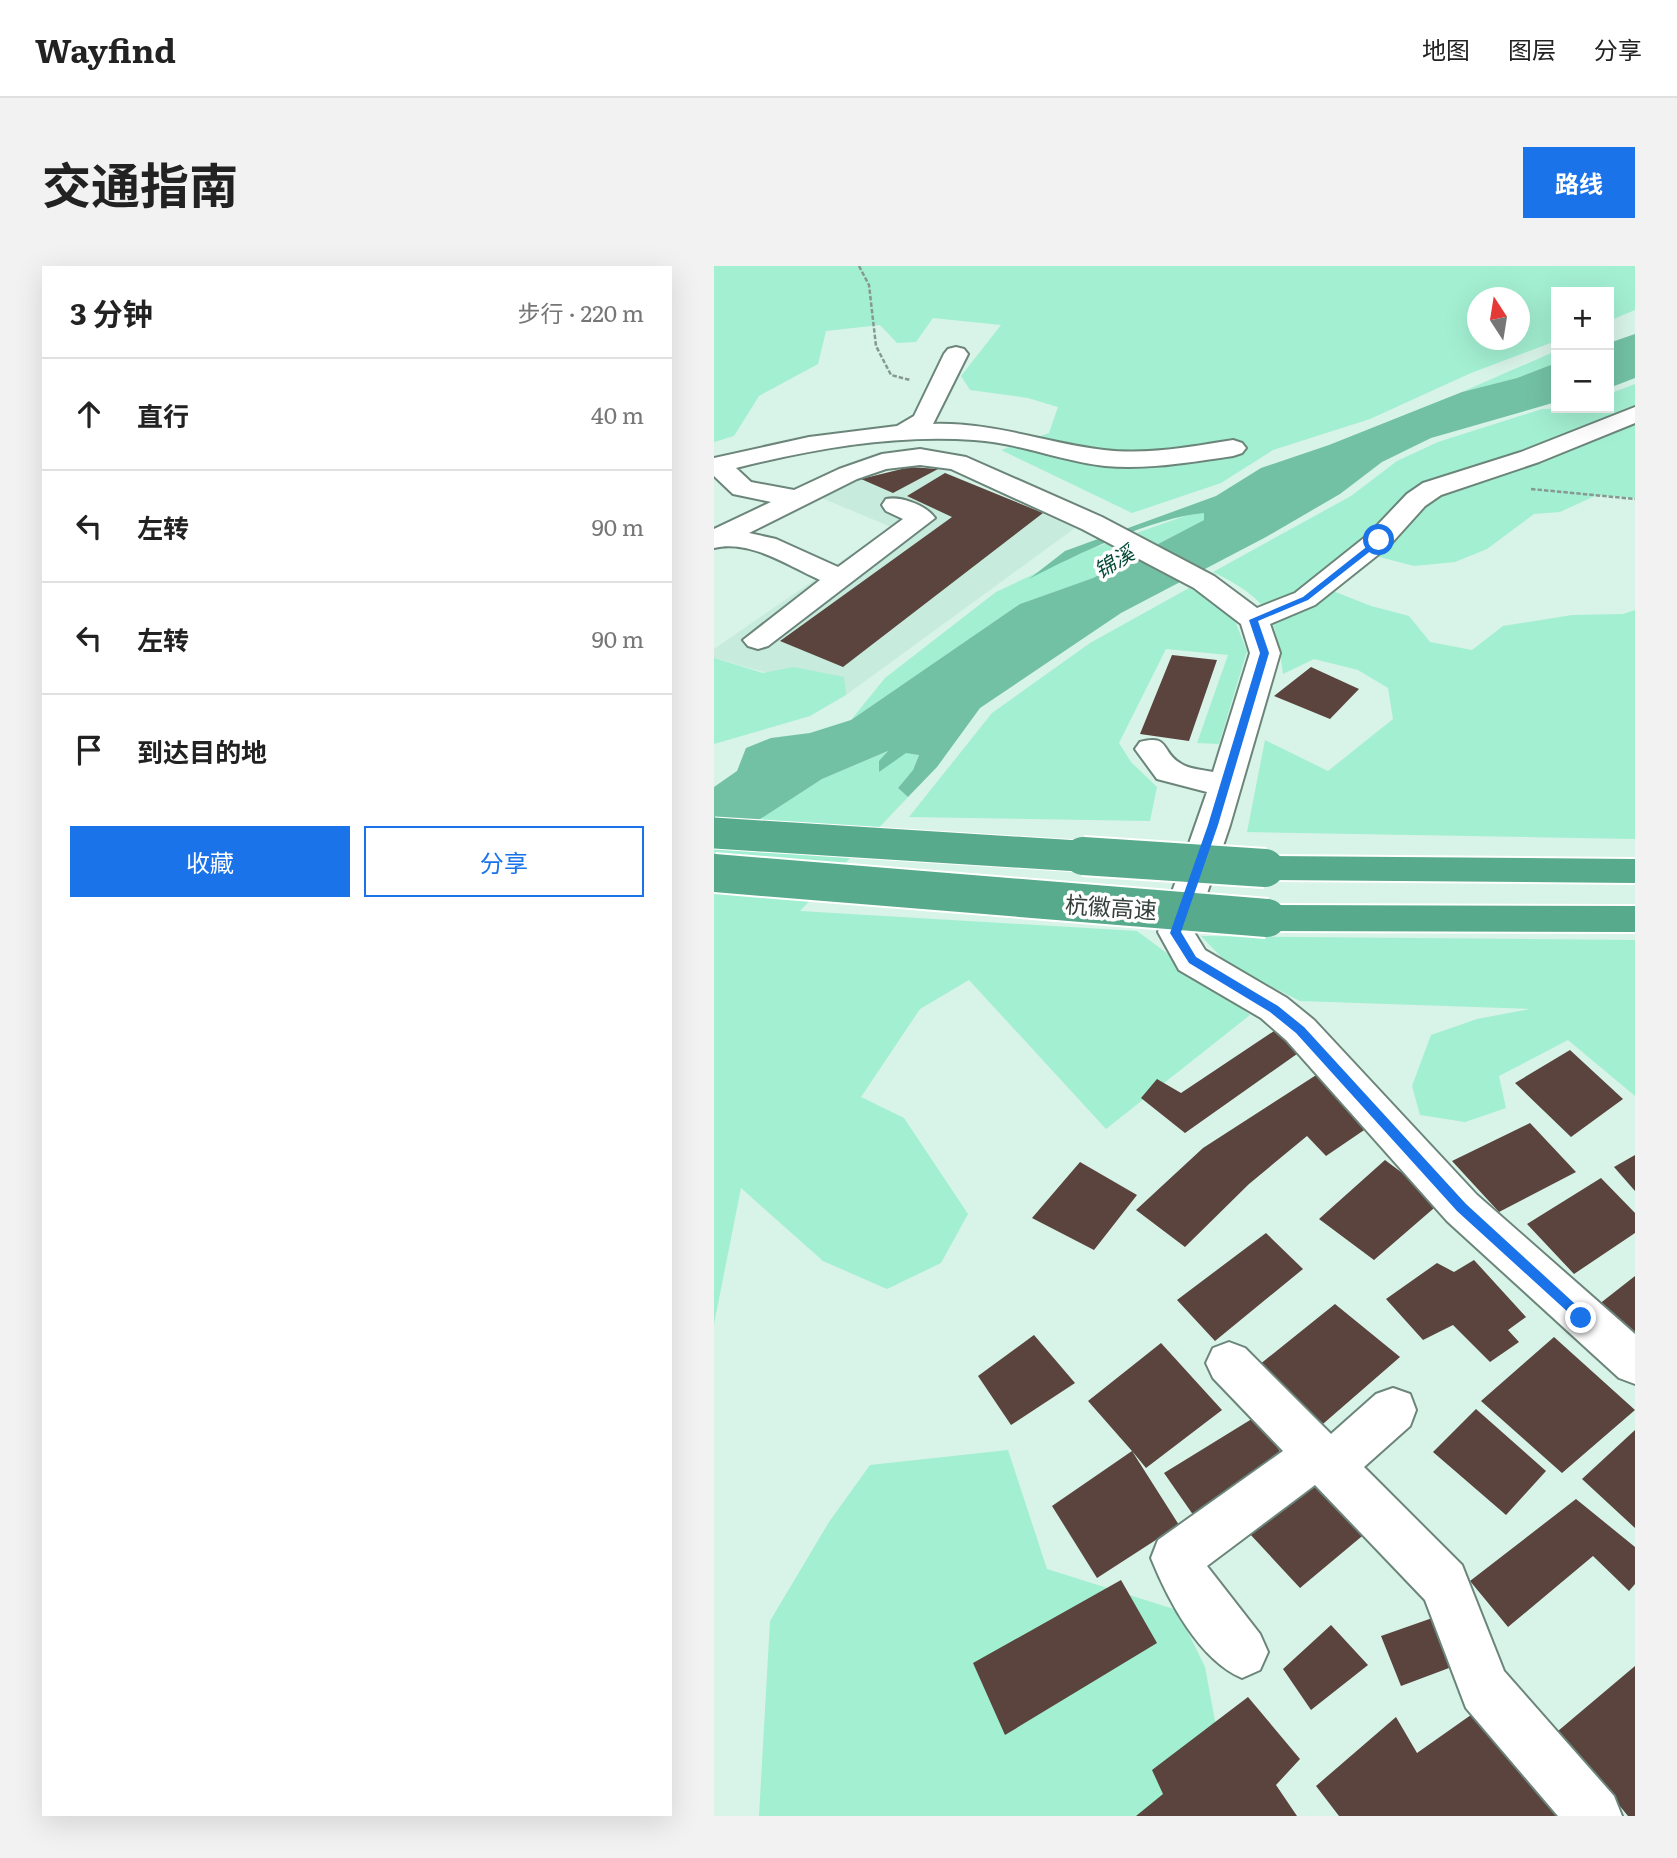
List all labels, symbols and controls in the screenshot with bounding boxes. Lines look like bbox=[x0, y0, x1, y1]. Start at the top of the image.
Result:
text: Wayfind bbox=[35, 24, 176, 73]
text: 地图 bbox=[1422, 31, 1470, 66]
text: 图层 bbox=[1508, 31, 1556, 66]
text: 分享 bbox=[1594, 31, 1642, 66]
text: 交通指南 bbox=[42, 146, 238, 219]
button: 路线 bbox=[1523, 147, 1635, 218]
north arrow bbox=[1467, 287, 1530, 350]
map controls bbox=[1551, 287, 1614, 413]
button: + bbox=[1551, 287, 1614, 350]
text: 3 分钟 bbox=[70, 290, 153, 334]
text: 步行 · 220 m bbox=[518, 295, 644, 329]
button: − bbox=[1551, 350, 1614, 413]
icon: ahead bbox=[70, 395, 108, 433]
text: 直行 bbox=[137, 395, 189, 434]
text: 40 m bbox=[591, 397, 644, 431]
icon: left bbox=[70, 507, 108, 545]
text: 左转 bbox=[137, 507, 189, 546]
text: 90 m bbox=[592, 509, 644, 543]
route start bbox=[1363, 524, 1394, 555]
water label: 锦溪 bbox=[1087, 535, 1141, 584]
icon: left bbox=[70, 619, 108, 657]
text: 左转 bbox=[137, 619, 189, 658]
text: 90 m bbox=[592, 621, 644, 655]
icon: arrive bbox=[70, 731, 108, 769]
text: 到达目的地 bbox=[137, 731, 267, 770]
button: 收藏 bbox=[70, 826, 350, 897]
button: 分享 bbox=[364, 826, 644, 897]
street label: 杭徽高速 bbox=[1064, 886, 1158, 926]
route end bbox=[1565, 1302, 1596, 1333]

